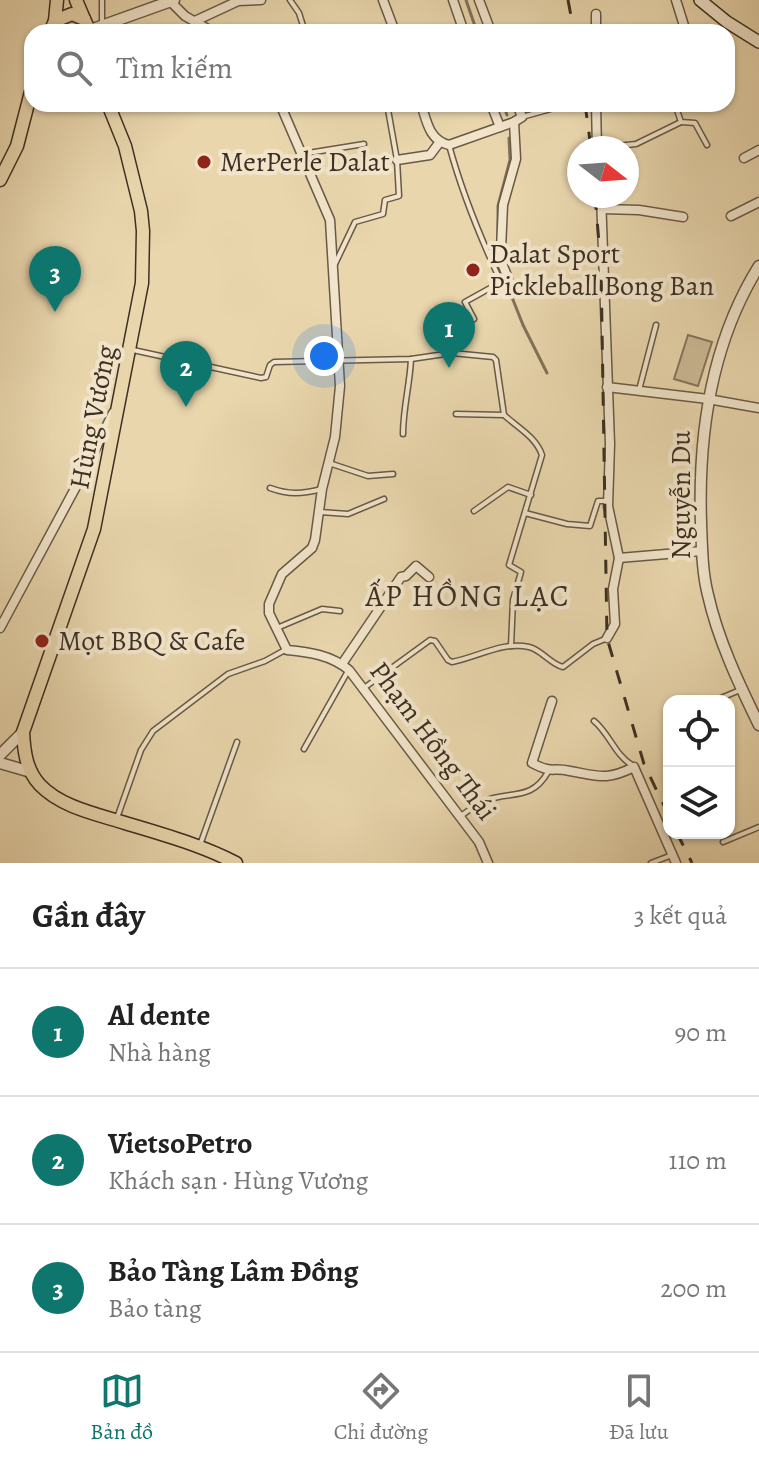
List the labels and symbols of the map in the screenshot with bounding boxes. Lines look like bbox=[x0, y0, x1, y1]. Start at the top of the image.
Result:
north arrow bbox=[567, 136, 639, 208]
place label: MerPerle Dalat bbox=[220, 143, 390, 181]
marker: MerPerle Dalat bbox=[195, 153, 213, 171]
place label: Dalat Sport Pickleball Bong Ban bbox=[489, 235, 714, 305]
pin: 3 bbox=[29, 246, 81, 312]
marker: Dalat Sport Pickleball Bong Ban bbox=[464, 261, 482, 279]
pin: 1 bbox=[423, 302, 475, 368]
your location bbox=[304, 336, 344, 376]
pin: 2 bbox=[160, 341, 212, 407]
street label: Hùng Vương bbox=[60, 342, 126, 492]
street label: Nguyễn Du bbox=[662, 430, 700, 560]
district label: ẤP HỒNG LẠC bbox=[365, 576, 570, 616]
place label: Mọt BBQ & Cafe bbox=[58, 622, 245, 660]
marker: Mọt BBQ & Cafe bbox=[33, 632, 51, 650]
street label: Phạm Hồng Thái bbox=[361, 654, 505, 828]

